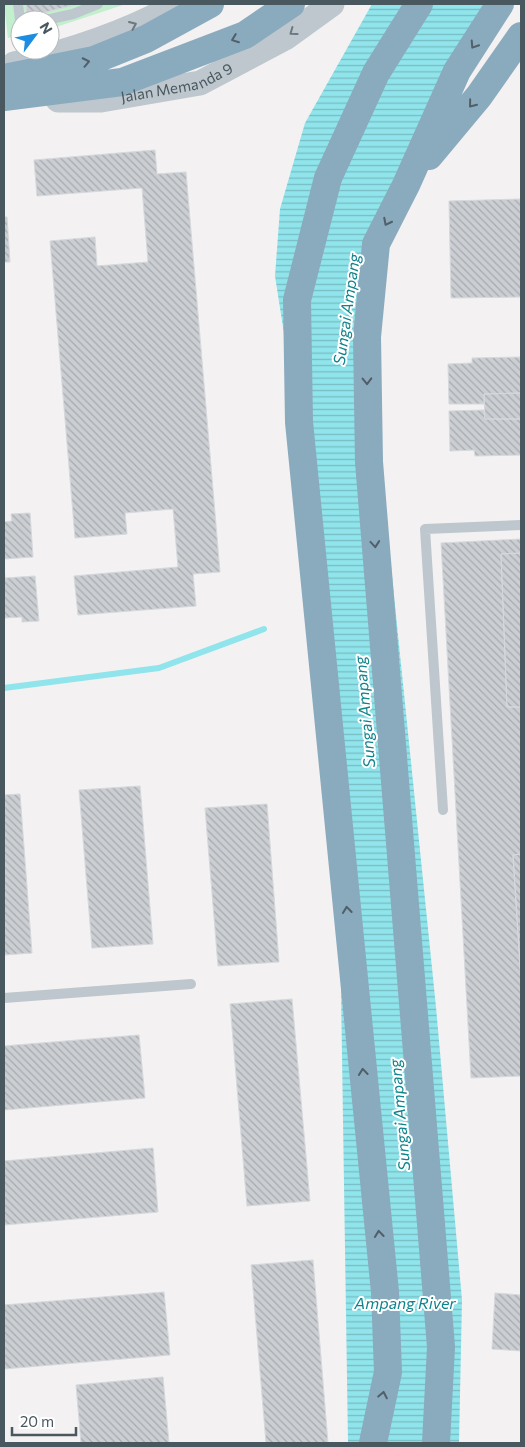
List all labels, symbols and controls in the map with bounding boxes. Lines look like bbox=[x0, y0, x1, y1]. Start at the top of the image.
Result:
north arrow bbox=[10, 10, 60, 60]
text: N bbox=[36, 19, 56, 37]
one-way arrow bbox=[129, 20, 137, 30]
one-way arrow bbox=[290, 27, 299, 35]
one-way arrow bbox=[231, 33, 239, 43]
one-way arrow bbox=[470, 39, 480, 48]
one-way arrow bbox=[81, 57, 90, 67]
street label: Jalan Memanda 9 bbox=[119, 58, 236, 105]
one-way arrow bbox=[469, 98, 478, 107]
one-way arrow bbox=[383, 217, 393, 226]
water label: Sungai Ampang bbox=[329, 251, 363, 366]
one-way arrow bbox=[362, 378, 372, 386]
one-way arrow bbox=[369, 540, 380, 548]
water label: Sungai Ampang bbox=[350, 654, 378, 769]
one-way arrow bbox=[342, 906, 353, 914]
water label: Sungai Ampang bbox=[385, 1057, 413, 1172]
one-way arrow bbox=[358, 1068, 369, 1076]
one-way arrow bbox=[374, 1229, 385, 1237]
water label: Ampang River bbox=[353, 1293, 456, 1312]
one-way arrow bbox=[377, 1391, 388, 1400]
scale bar bbox=[12, 1404, 76, 1436]
text: 20 m bbox=[20, 1412, 54, 1430]

